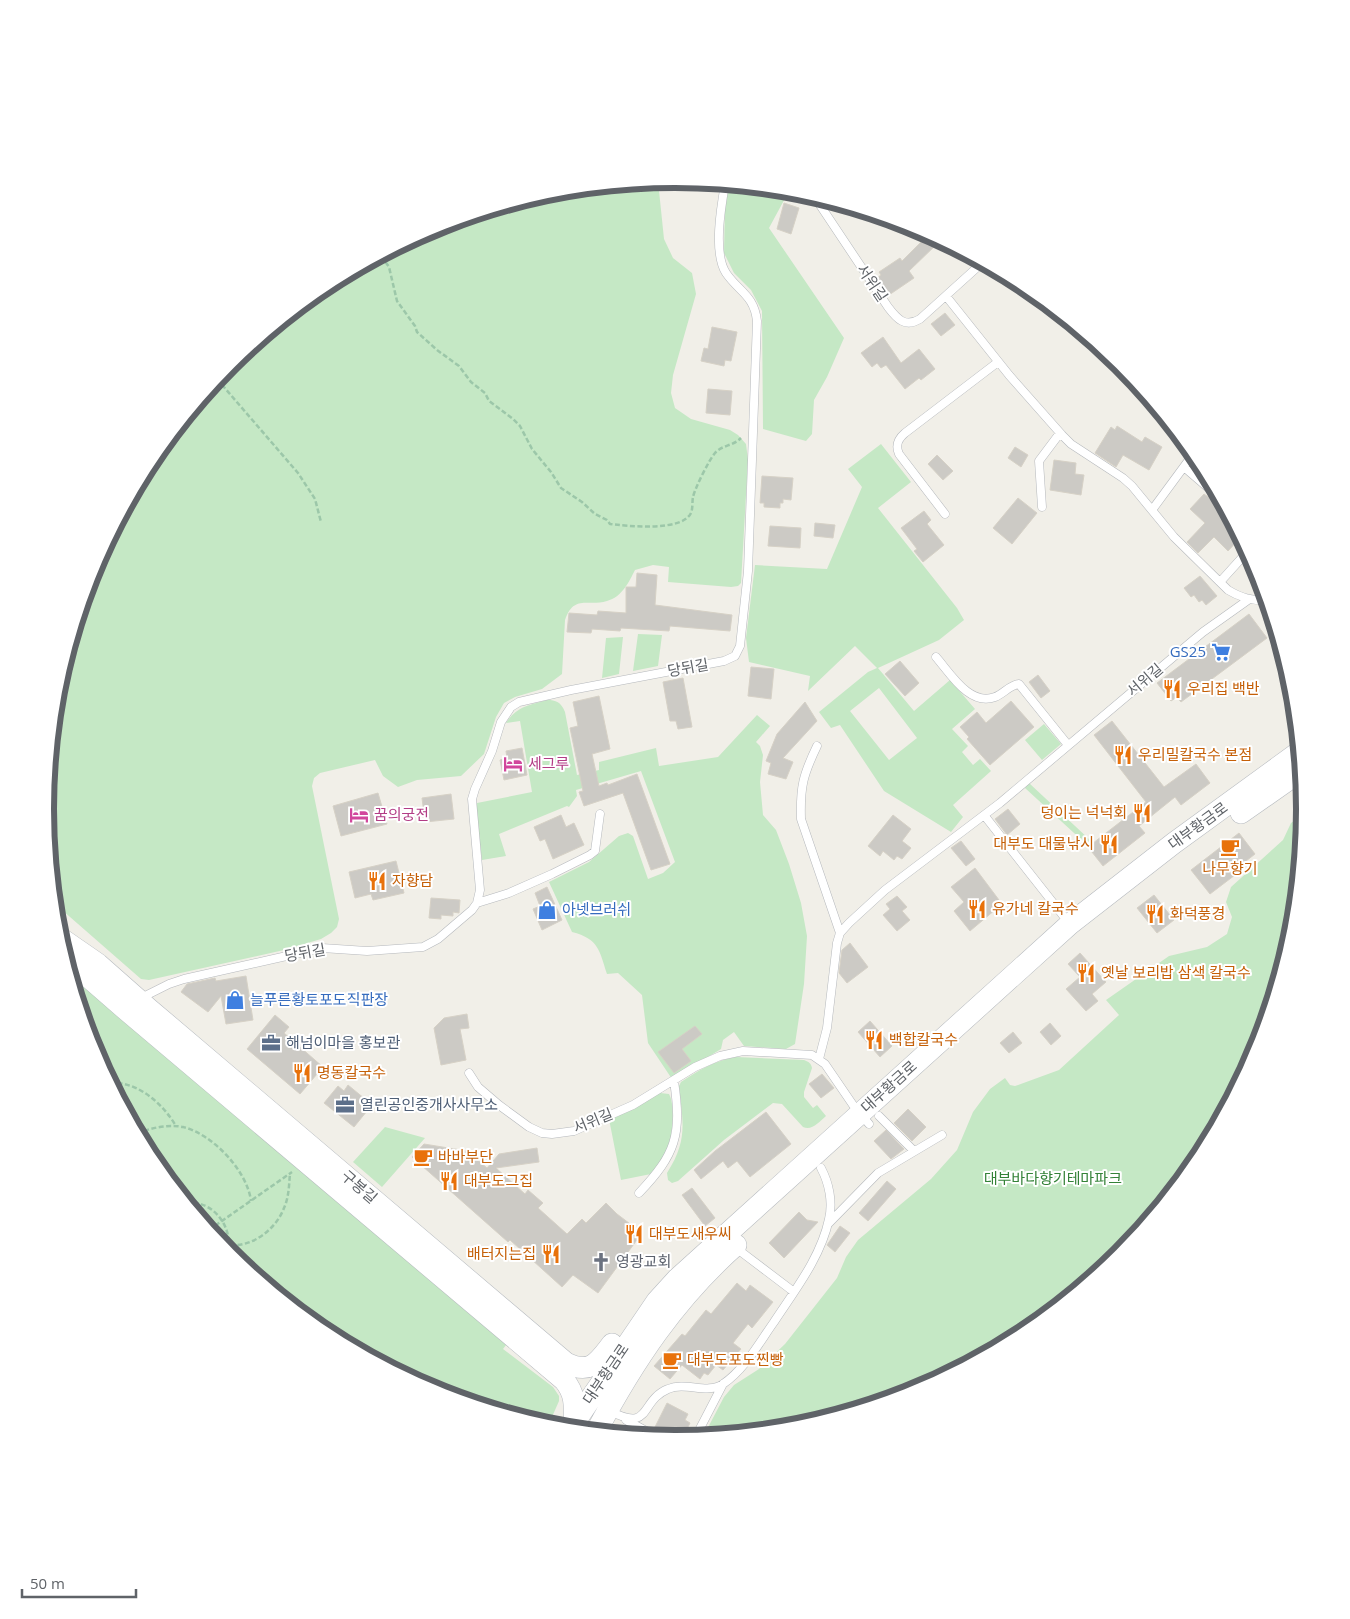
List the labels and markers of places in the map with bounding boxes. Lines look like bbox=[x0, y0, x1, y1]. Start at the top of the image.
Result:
place label: GS25 bbox=[1170, 641, 1206, 661]
supermarket icon: GS25 bbox=[1210, 641, 1232, 663]
restaurant icon: 우리집 백반 bbox=[1161, 678, 1183, 700]
place label: 우리집 백반 bbox=[1187, 678, 1260, 698]
restaurant icon: 우리밀칼국수 본점 bbox=[1112, 744, 1134, 766]
place label: 우리밀칼국수 본점 bbox=[1138, 744, 1252, 764]
hotel icon: 세그루 bbox=[502, 753, 524, 775]
place label: 세그루 bbox=[528, 753, 569, 773]
place label: 덩이는 넉넉회 bbox=[1040, 802, 1127, 822]
restaurant icon: 덩이는 넉넉회 bbox=[1131, 802, 1153, 824]
hotel icon: 꿈의궁전 bbox=[348, 804, 370, 826]
place label: 꿈의궁전 bbox=[374, 804, 429, 824]
place label: 대부도 대물낚시 bbox=[994, 833, 1094, 853]
restaurant icon: 대부도 대물낚시 bbox=[1098, 833, 1120, 855]
cafe icon: 나무향기 bbox=[1219, 836, 1241, 858]
place label: 나무향기 bbox=[1202, 858, 1258, 878]
restaurant icon: 자향담 bbox=[366, 870, 388, 892]
place label: 자향담 bbox=[392, 870, 434, 890]
restaurant icon: 유가네 칼국수 bbox=[966, 898, 988, 920]
place label: 유가네 칼국수 bbox=[992, 898, 1079, 918]
shop icon: 아넷브러쉬 bbox=[536, 899, 558, 921]
place label: 아넷브러쉬 bbox=[562, 899, 631, 919]
restaurant icon: 화덕풍경 bbox=[1144, 903, 1166, 925]
place label: 화덕풍경 bbox=[1170, 903, 1225, 923]
restaurant icon: 옛날 보리밥 삼색 칼국수 bbox=[1075, 962, 1097, 984]
place label: 옛날 보리밥 삼색 칼국수 bbox=[1101, 962, 1251, 982]
shop icon: 늘푸른황토포도직판장 bbox=[224, 989, 246, 1011]
place label: 늘푸른황토포도직판장 bbox=[250, 989, 388, 1009]
restaurant icon: 백합칼국수 bbox=[863, 1029, 885, 1051]
place label: 백합칼국수 bbox=[889, 1029, 958, 1049]
office icon: 해넘이마을 홍보관 bbox=[260, 1032, 282, 1054]
place label: 해넘이마을 홍보관 bbox=[286, 1032, 400, 1052]
restaurant icon: 명동칼국수 bbox=[291, 1062, 313, 1084]
place label: 명동칼국수 bbox=[317, 1062, 386, 1082]
office icon: 열린공인중개사사무소 bbox=[334, 1094, 356, 1116]
place label: 열린공인중개사사무소 bbox=[360, 1094, 498, 1114]
cafe icon: 바바부단 bbox=[412, 1146, 434, 1168]
place label: 바바부단 bbox=[438, 1146, 493, 1166]
restaurant icon: 대부도그집 bbox=[438, 1170, 460, 1192]
place label: 대부도그집 bbox=[464, 1170, 533, 1190]
restaurant icon: 대부도새우씨 bbox=[623, 1223, 645, 1245]
place label: 대부도새우씨 bbox=[649, 1223, 732, 1243]
place label: 배터지는집 bbox=[467, 1243, 536, 1263]
restaurant icon: 배터지는집 bbox=[540, 1243, 562, 1265]
church icon: 영광교회 bbox=[590, 1251, 612, 1273]
place label: 영광교회 bbox=[616, 1251, 671, 1271]
cafe icon: 대부도포도찐빵 bbox=[661, 1349, 683, 1371]
place label: 대부도포도찐빵 bbox=[687, 1349, 784, 1369]

